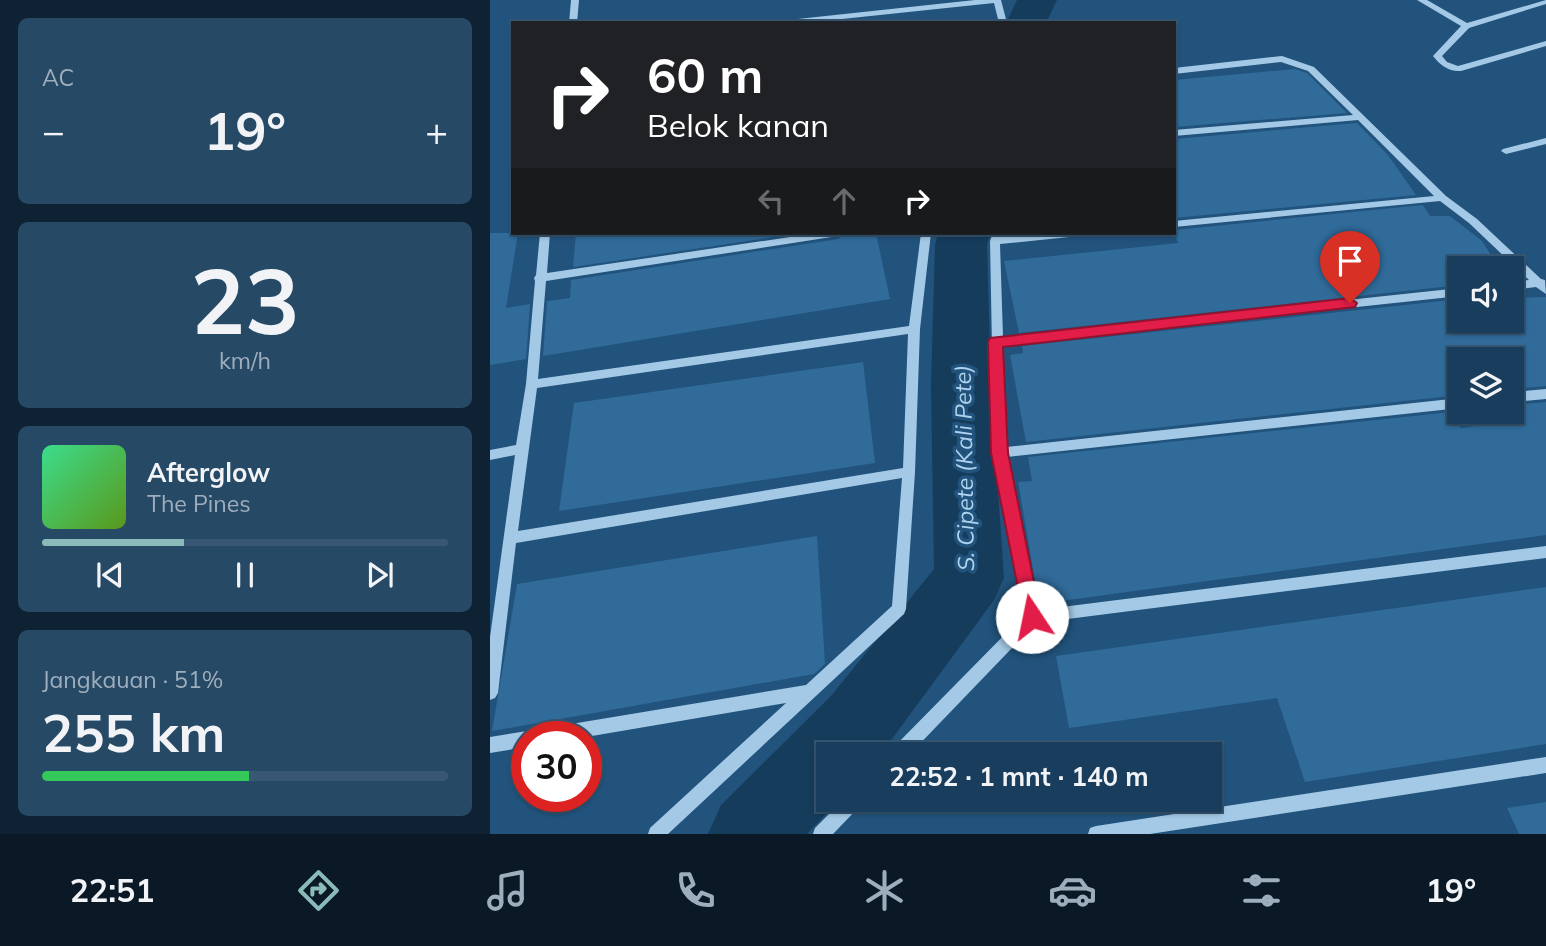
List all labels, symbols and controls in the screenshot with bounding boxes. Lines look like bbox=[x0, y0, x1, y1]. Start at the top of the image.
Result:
text: 60 m bbox=[647, 44, 763, 105]
icon: right bbox=[532, 49, 623, 140]
text: AC bbox=[42, 63, 74, 92]
text: 19° bbox=[204, 98, 286, 163]
text: Belok kanan bbox=[647, 105, 829, 145]
text: − bbox=[42, 107, 65, 155]
text: + bbox=[425, 107, 448, 155]
icon: left bbox=[752, 182, 790, 220]
icon: ahead bbox=[825, 182, 863, 220]
icon: right bbox=[898, 182, 936, 220]
pin bbox=[1320, 231, 1380, 303]
icon: arrive bbox=[1331, 242, 1369, 280]
text: 23 bbox=[190, 243, 300, 357]
map controls bbox=[1447, 256, 1524, 424]
button: sound bbox=[1447, 256, 1524, 333]
text: km/h bbox=[219, 346, 271, 375]
button: layers bbox=[1447, 347, 1524, 424]
water label: S. Cipete (Kali Pete) bbox=[948, 365, 980, 571]
text: Afterglow bbox=[147, 456, 270, 489]
text: The Pines bbox=[147, 489, 251, 518]
icon: previous bbox=[91, 556, 129, 594]
icon: pause bbox=[226, 556, 264, 594]
icon: next bbox=[361, 556, 399, 594]
position arrow bbox=[995, 580, 1069, 654]
text: Jangkauan · 51% bbox=[42, 665, 223, 694]
text: 255 km bbox=[42, 700, 225, 765]
speed limit sign: 30 bbox=[511, 721, 602, 812]
text: 22:52 · 1 mnt · 140 m bbox=[889, 760, 1149, 793]
icon: directions bbox=[294, 866, 343, 915]
icon: music bbox=[483, 866, 532, 915]
icon: phone bbox=[671, 866, 720, 915]
icon: climate bbox=[860, 866, 909, 915]
icon: car bbox=[1048, 866, 1097, 915]
icon: filters bbox=[1237, 866, 1286, 915]
text: 22:51 bbox=[70, 870, 155, 910]
text: 19° bbox=[1426, 870, 1476, 910]

